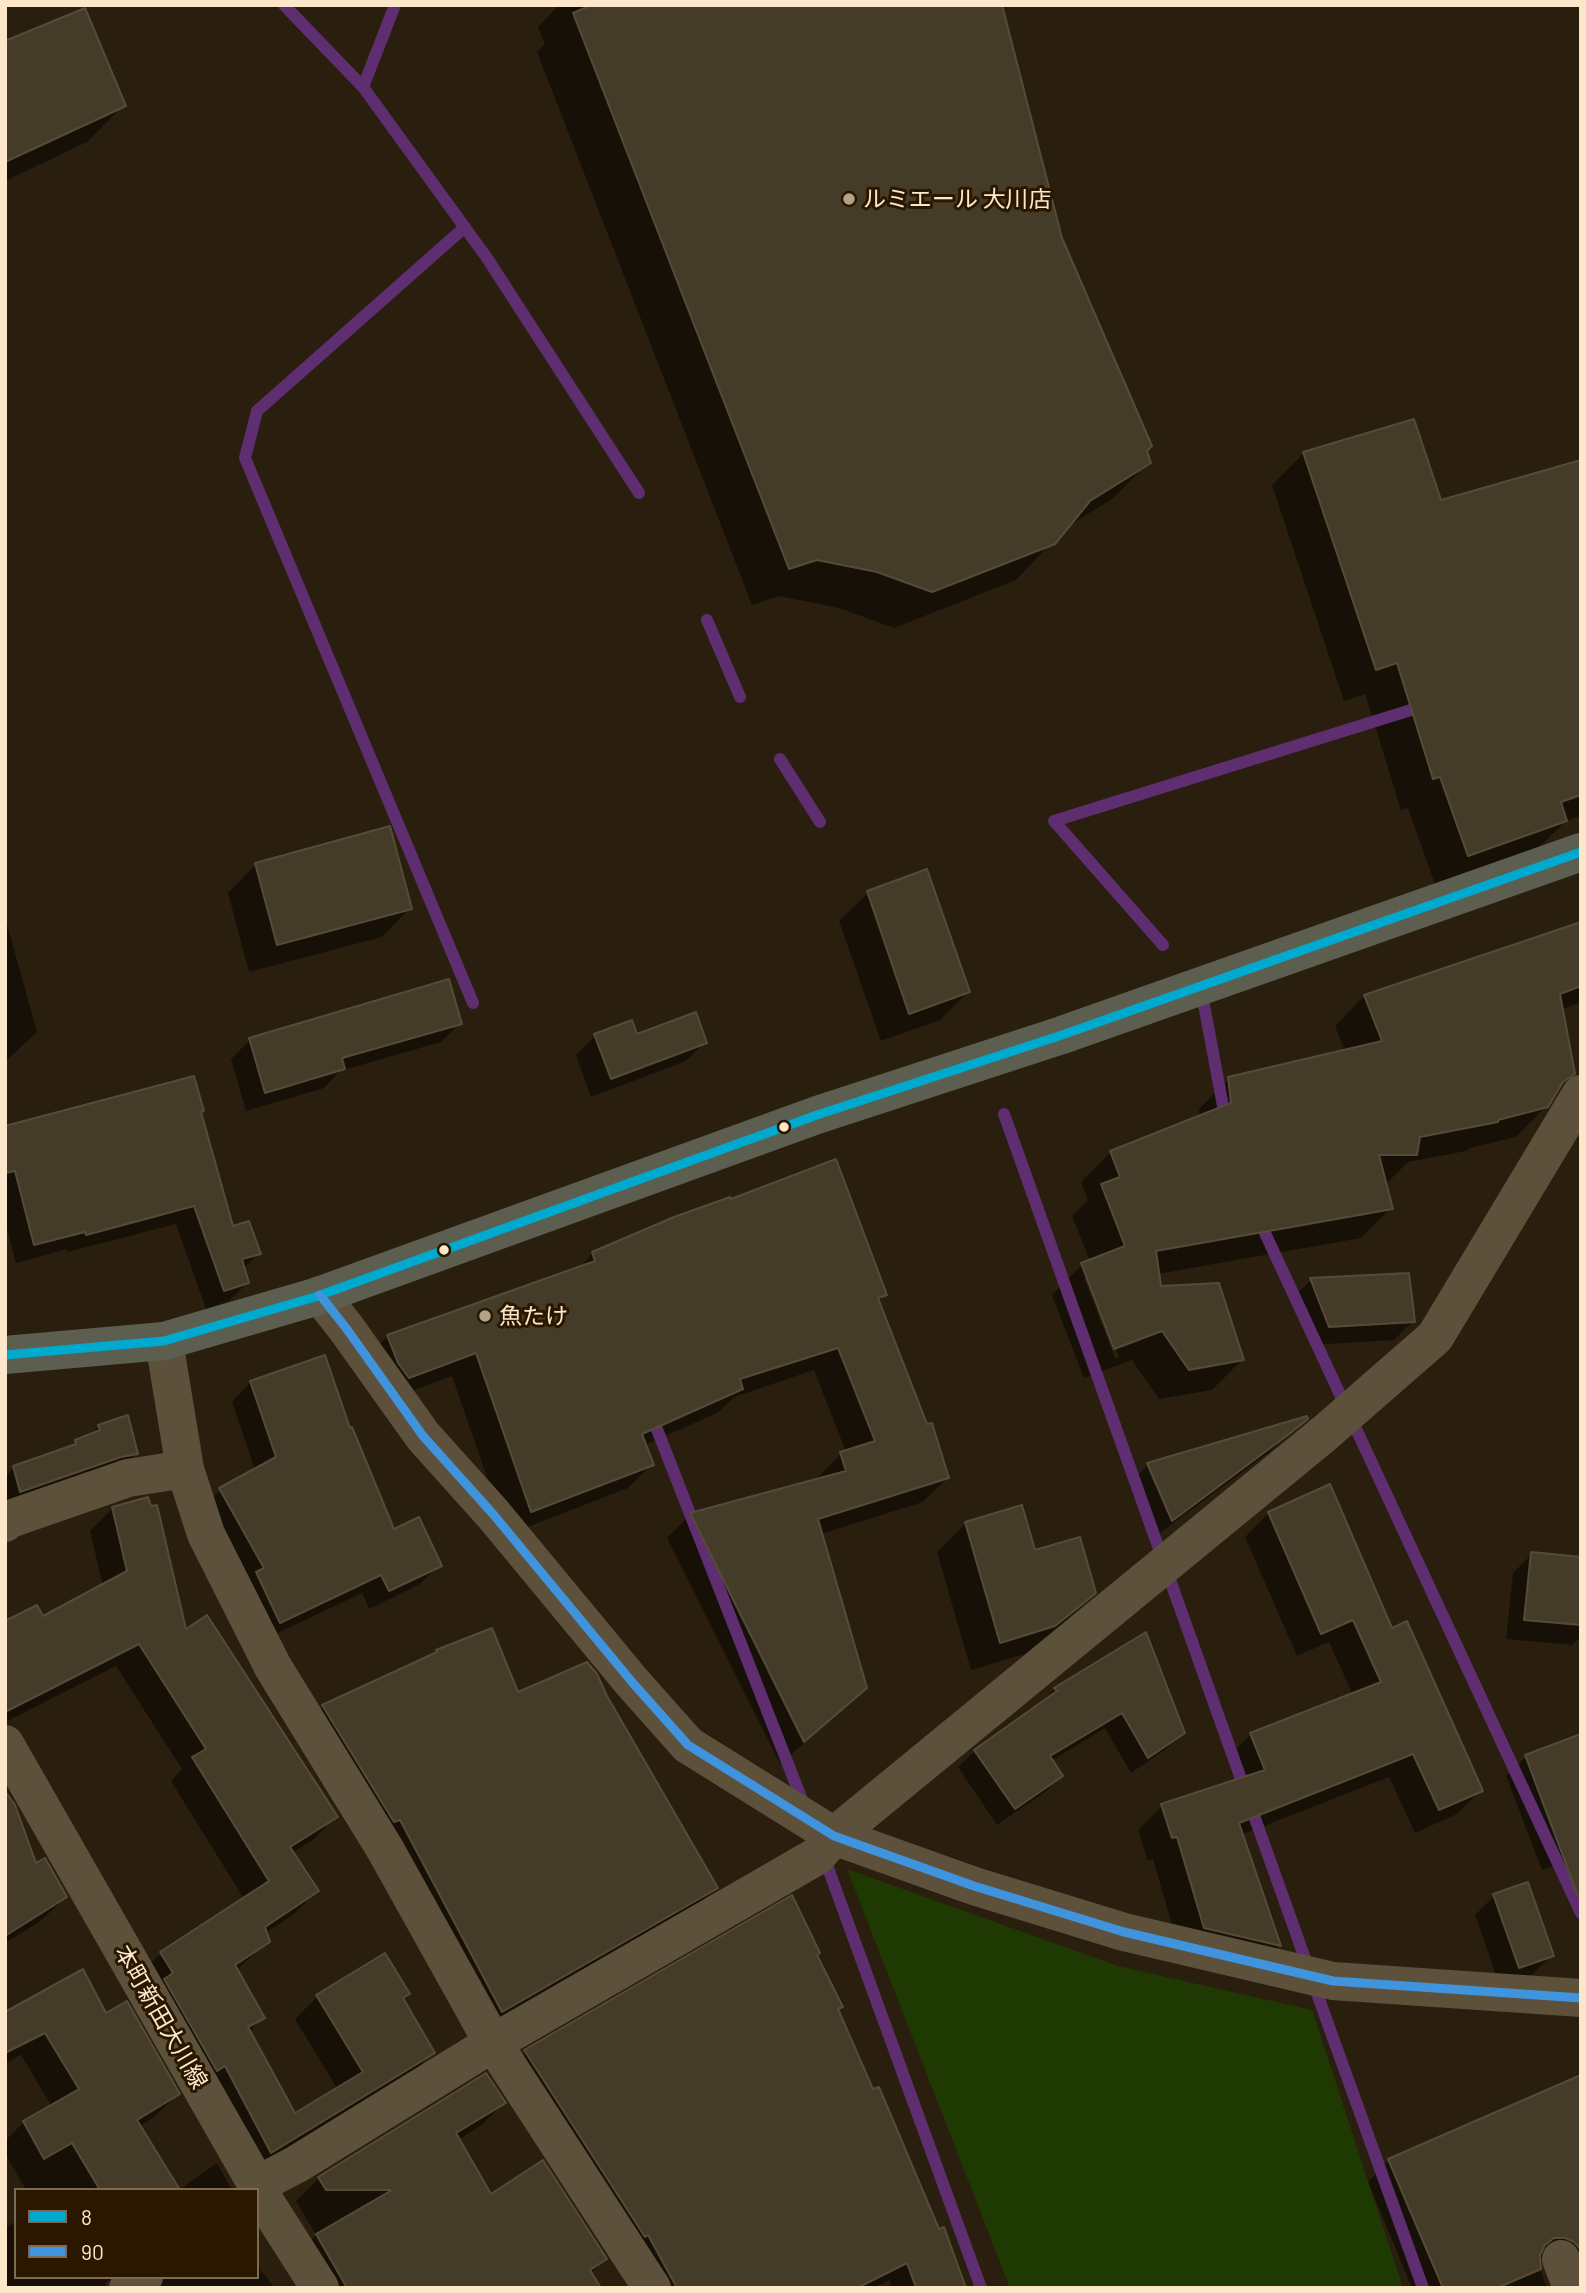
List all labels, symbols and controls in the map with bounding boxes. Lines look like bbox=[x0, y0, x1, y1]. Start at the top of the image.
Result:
place label: ルミエール 大川店 bbox=[863, 185, 1052, 213]
marker: ルミエール 大川店 bbox=[841, 191, 857, 207]
unlabelled marker bbox=[777, 1120, 791, 1134]
unlabelled marker bbox=[437, 1243, 451, 1257]
place label: 魚たけ bbox=[499, 1302, 568, 1330]
marker: 魚たけ bbox=[477, 1308, 493, 1324]
street label: 本町新田大川線 bbox=[109, 1940, 213, 2094]
legend bbox=[14, 2188, 259, 2279]
text: 8 bbox=[81, 2204, 92, 2229]
text: 90 bbox=[81, 2239, 104, 2264]

